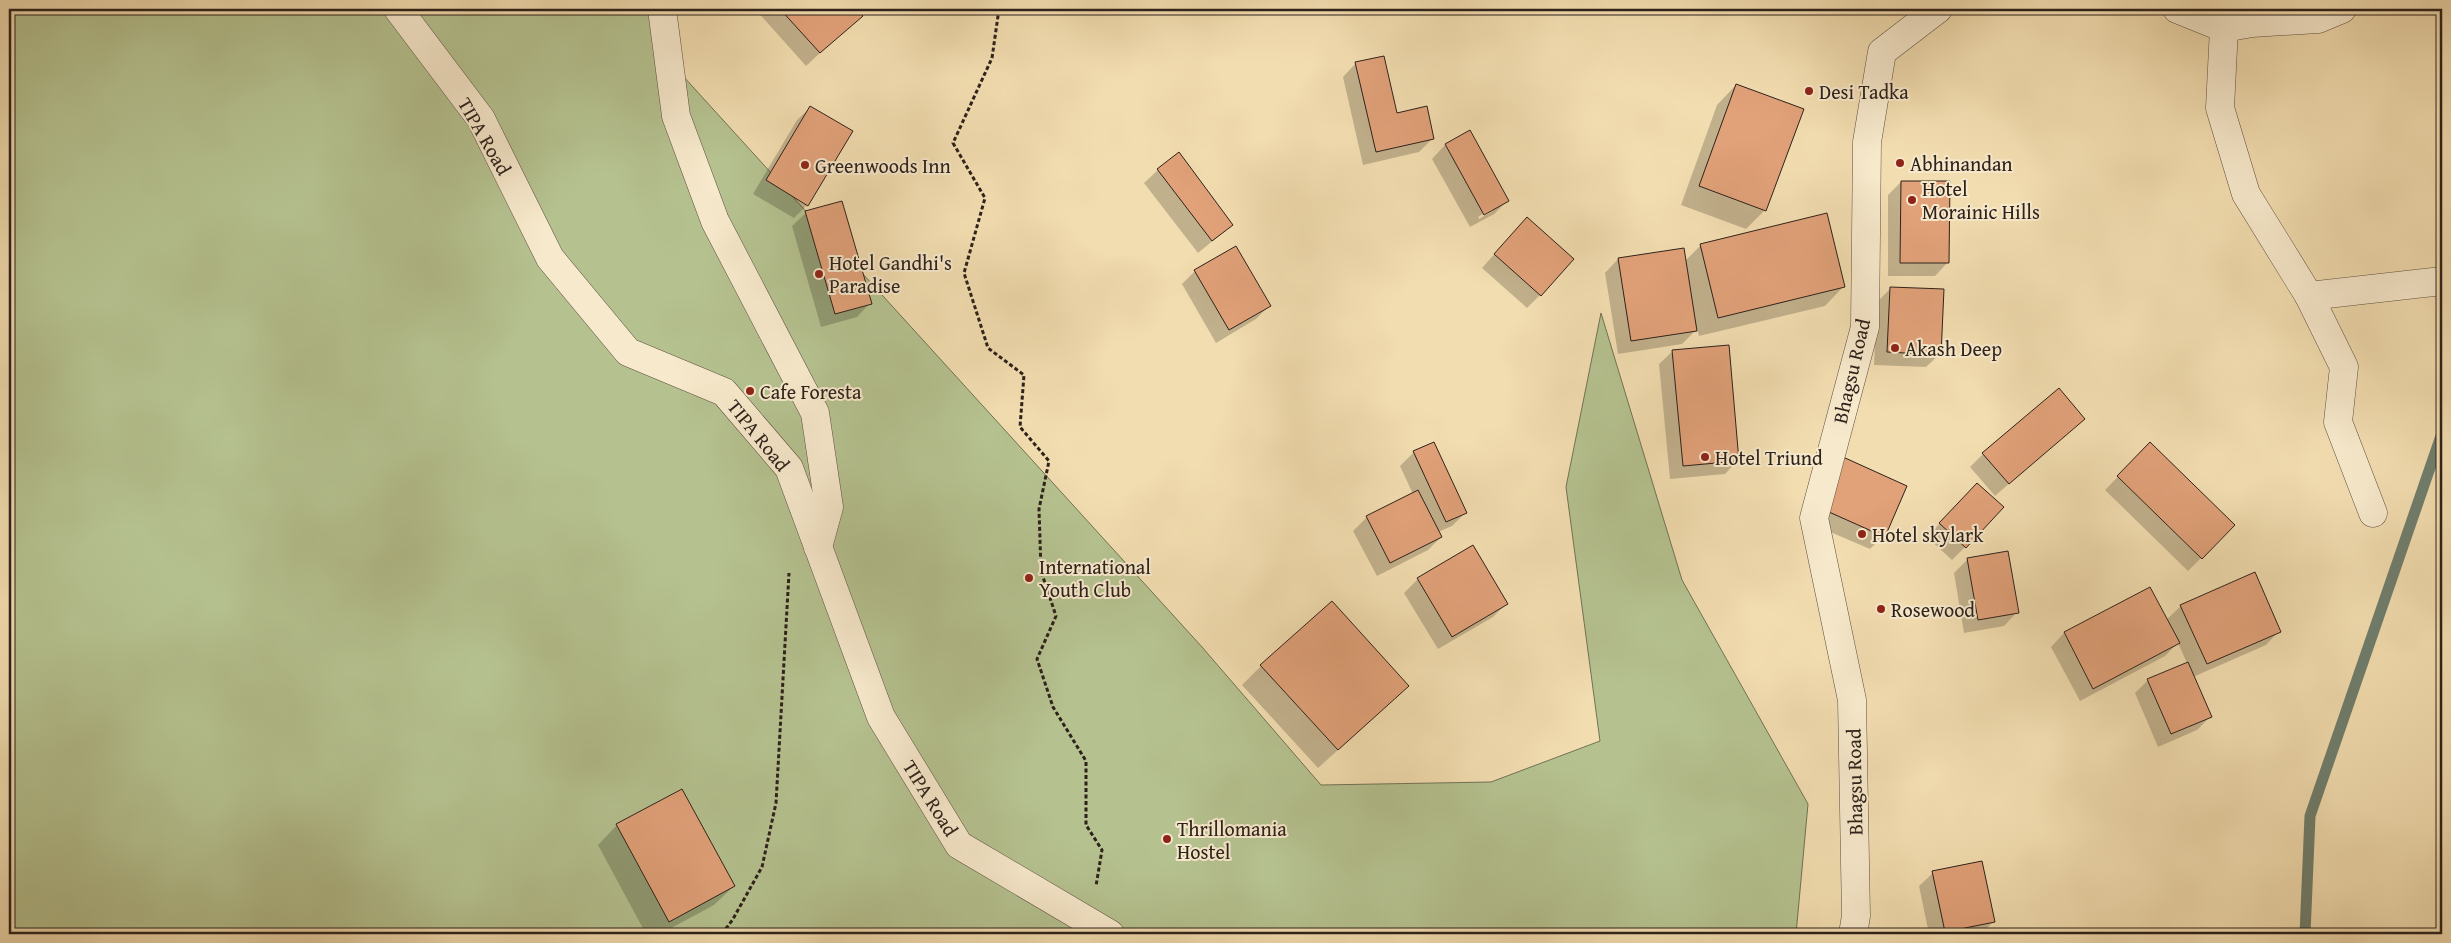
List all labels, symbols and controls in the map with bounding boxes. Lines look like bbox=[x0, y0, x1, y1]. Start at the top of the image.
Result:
place label: Desi Tadka bbox=[1819, 77, 1909, 106]
marker: Desi Tadka bbox=[1803, 85, 1815, 97]
street label: TIPA Road bbox=[451, 92, 519, 180]
place label: Abhinandan bbox=[1910, 149, 2013, 178]
place label: Greenwoods Inn bbox=[815, 151, 951, 180]
marker: Abhinandan bbox=[1894, 157, 1906, 169]
marker: Greenwoods Inn bbox=[799, 159, 811, 171]
place label: Hotel Morainic Hills bbox=[1922, 174, 2040, 226]
marker: Hotel Morainic Hills bbox=[1906, 194, 1918, 206]
place label: Hotel Gandhi's Paradise bbox=[829, 248, 952, 300]
marker: Hotel Gandhi's Paradise bbox=[813, 268, 825, 280]
street label: Bhagsu Road bbox=[1825, 315, 1877, 426]
place label: Akash Deep bbox=[1905, 334, 2002, 363]
marker: Akash Deep bbox=[1889, 342, 1901, 354]
place label: Cafe Foresta bbox=[760, 377, 862, 406]
marker: Cafe Foresta bbox=[744, 385, 756, 397]
street label: TIPA Road bbox=[721, 393, 797, 478]
place label: Hotel Triund bbox=[1715, 443, 1823, 472]
marker: Hotel Triund bbox=[1699, 451, 1711, 463]
place label: Hotel skylark bbox=[1872, 520, 1984, 549]
marker: Hotel skylark bbox=[1856, 528, 1868, 540]
place label: International Youth Club bbox=[1039, 552, 1151, 604]
marker: International Youth Club bbox=[1023, 572, 1035, 584]
place label: Rosewood bbox=[1891, 595, 1975, 624]
marker: Rosewood bbox=[1875, 603, 1887, 615]
street label: Bhagsu Road bbox=[1839, 728, 1869, 836]
street label: TIPA Road bbox=[896, 754, 966, 842]
place label: Thrillomania Hostel bbox=[1177, 814, 1287, 866]
marker: Thrillomania Hostel bbox=[1161, 833, 1173, 845]

